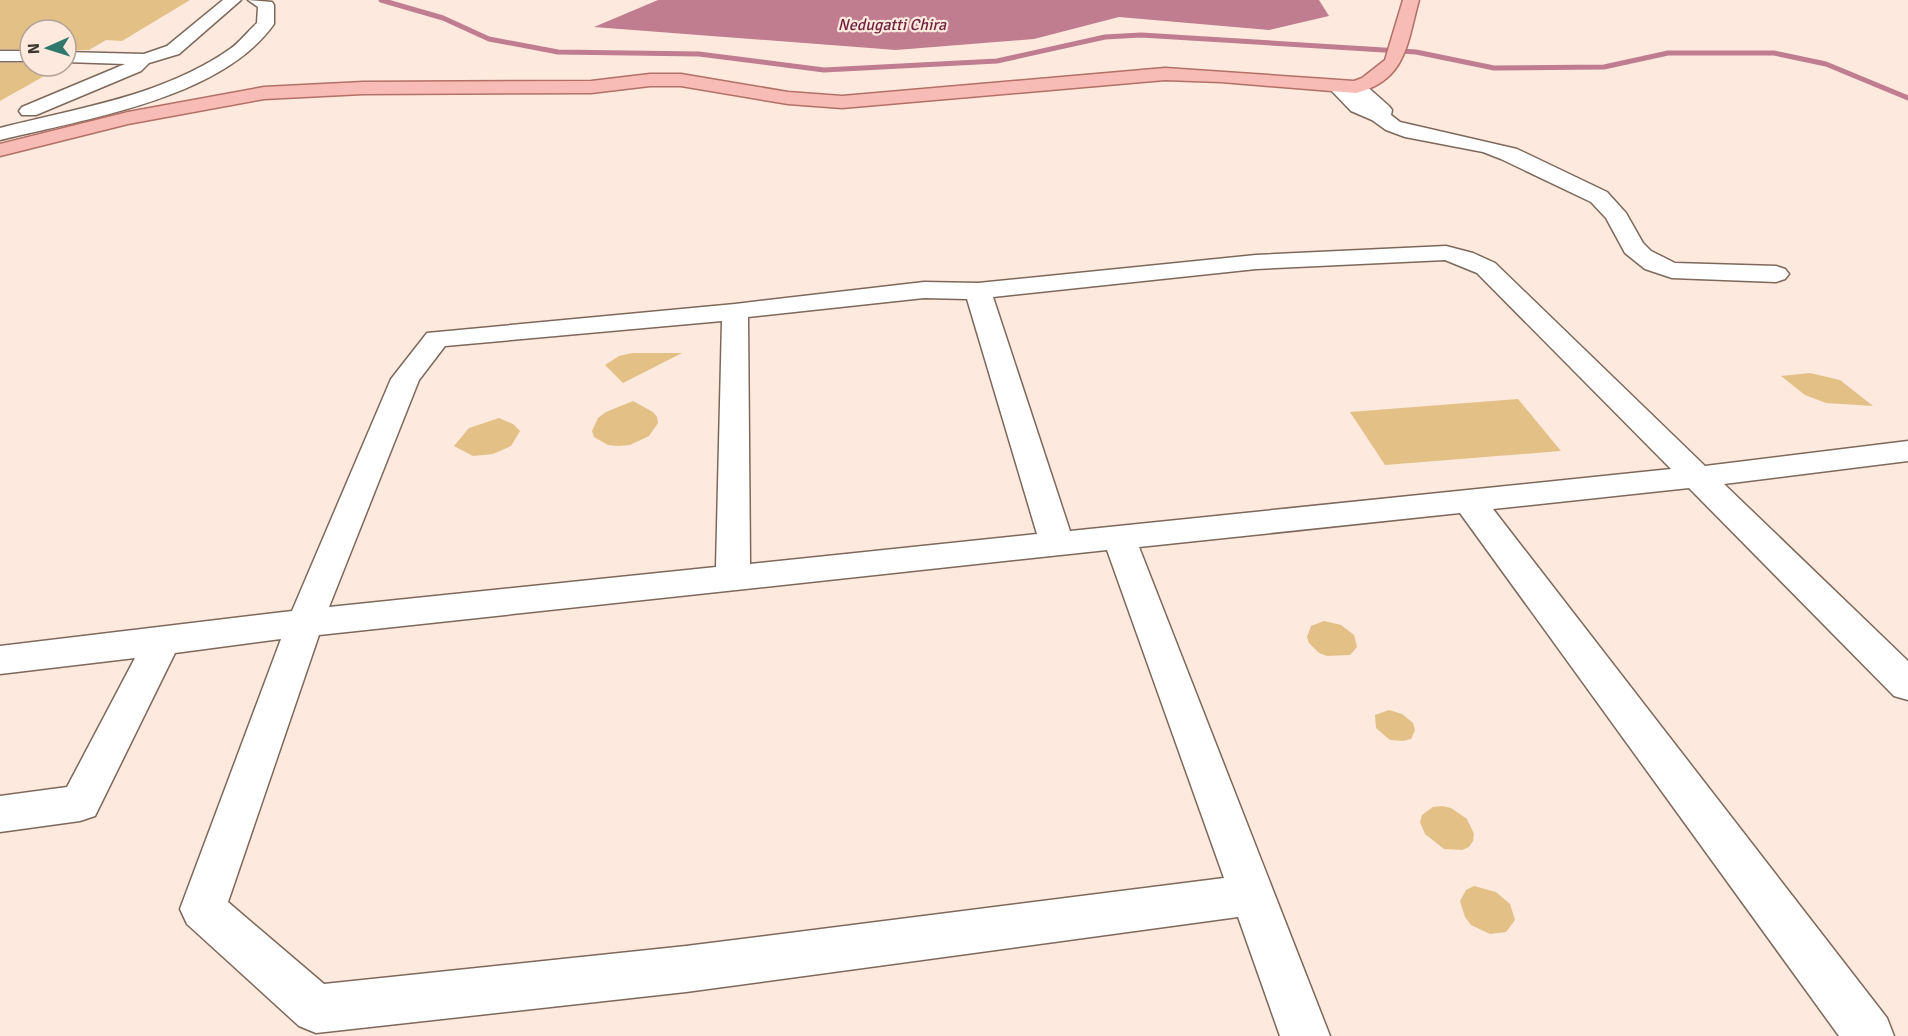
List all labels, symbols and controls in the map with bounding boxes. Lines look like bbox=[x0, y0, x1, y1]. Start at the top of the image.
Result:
water label: Nedugatti Chira bbox=[838, 15, 947, 35]
north arrow bbox=[18, 18, 78, 78]
text: N bbox=[24, 43, 44, 55]

